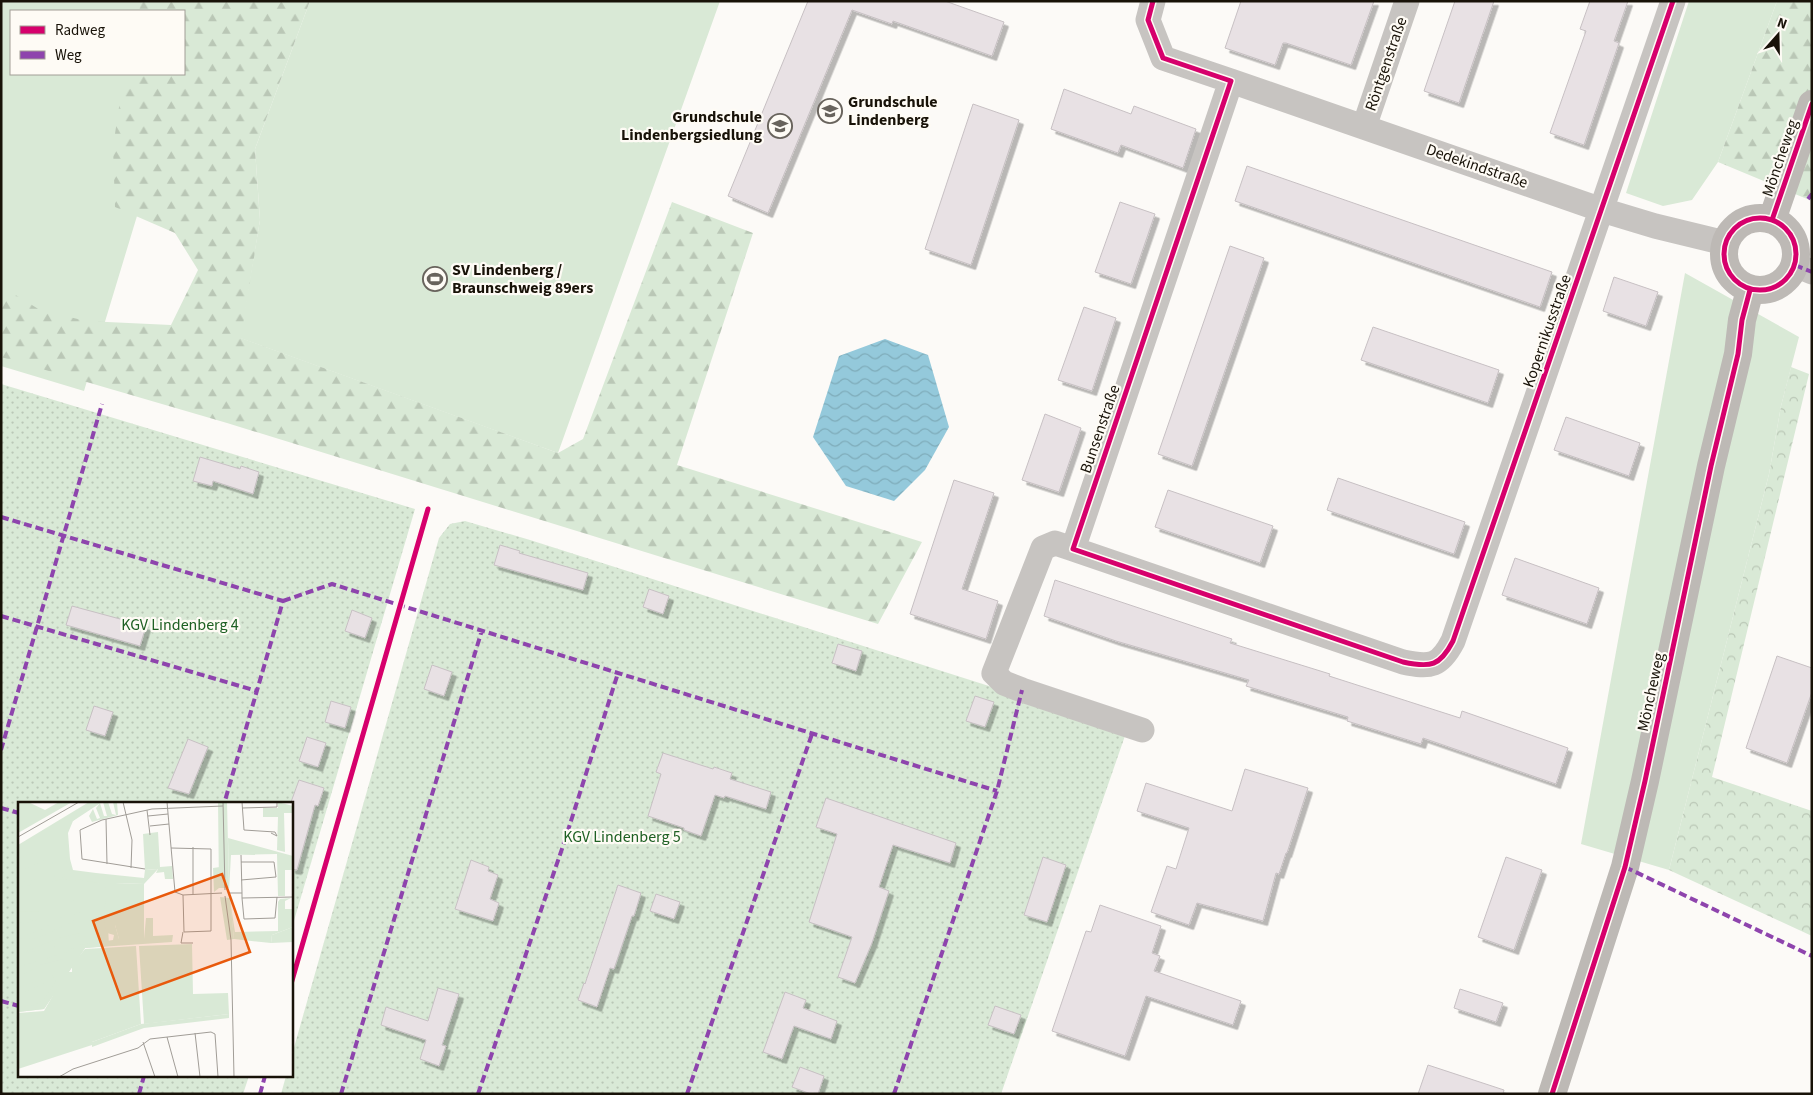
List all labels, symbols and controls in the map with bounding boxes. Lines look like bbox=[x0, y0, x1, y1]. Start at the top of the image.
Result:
legend bbox=[10, 10, 185, 75]
north arrow bbox=[1753, 10, 1803, 60]
text: N bbox=[1774, 13, 1790, 35]
street label: Röntgenstraße bbox=[1360, 14, 1412, 114]
text: Radweg bbox=[55, 20, 105, 41]
text: Weg bbox=[55, 45, 82, 66]
place label: Grundschule Lindenberg bbox=[848, 91, 938, 131]
school or university icon: Grundschule Lindenberg bbox=[817, 98, 843, 124]
place label: Grundschule Lindenbergsiedlung bbox=[621, 106, 762, 146]
school or university icon: Grundschule Lindenbergsiedlung bbox=[767, 113, 793, 139]
street label: Möncheweg bbox=[1757, 116, 1803, 200]
street label: Dedekindstraße bbox=[1423, 138, 1531, 194]
place label: SV Lindenberg / Braunschweig 89ers bbox=[452, 259, 593, 299]
sports icon: SV Lindenberg / Braunschweig 89ers bbox=[422, 266, 448, 292]
street label: Kopernikusstraße bbox=[1517, 271, 1577, 390]
street label: Bunsenstraße bbox=[1075, 382, 1125, 476]
park label: KGV Lindenberg 4 bbox=[121, 614, 239, 636]
street label: Möncheweg bbox=[1632, 650, 1670, 734]
inset map bbox=[18, 802, 292, 1078]
park label: KGV Lindenberg 5 bbox=[563, 826, 681, 848]

